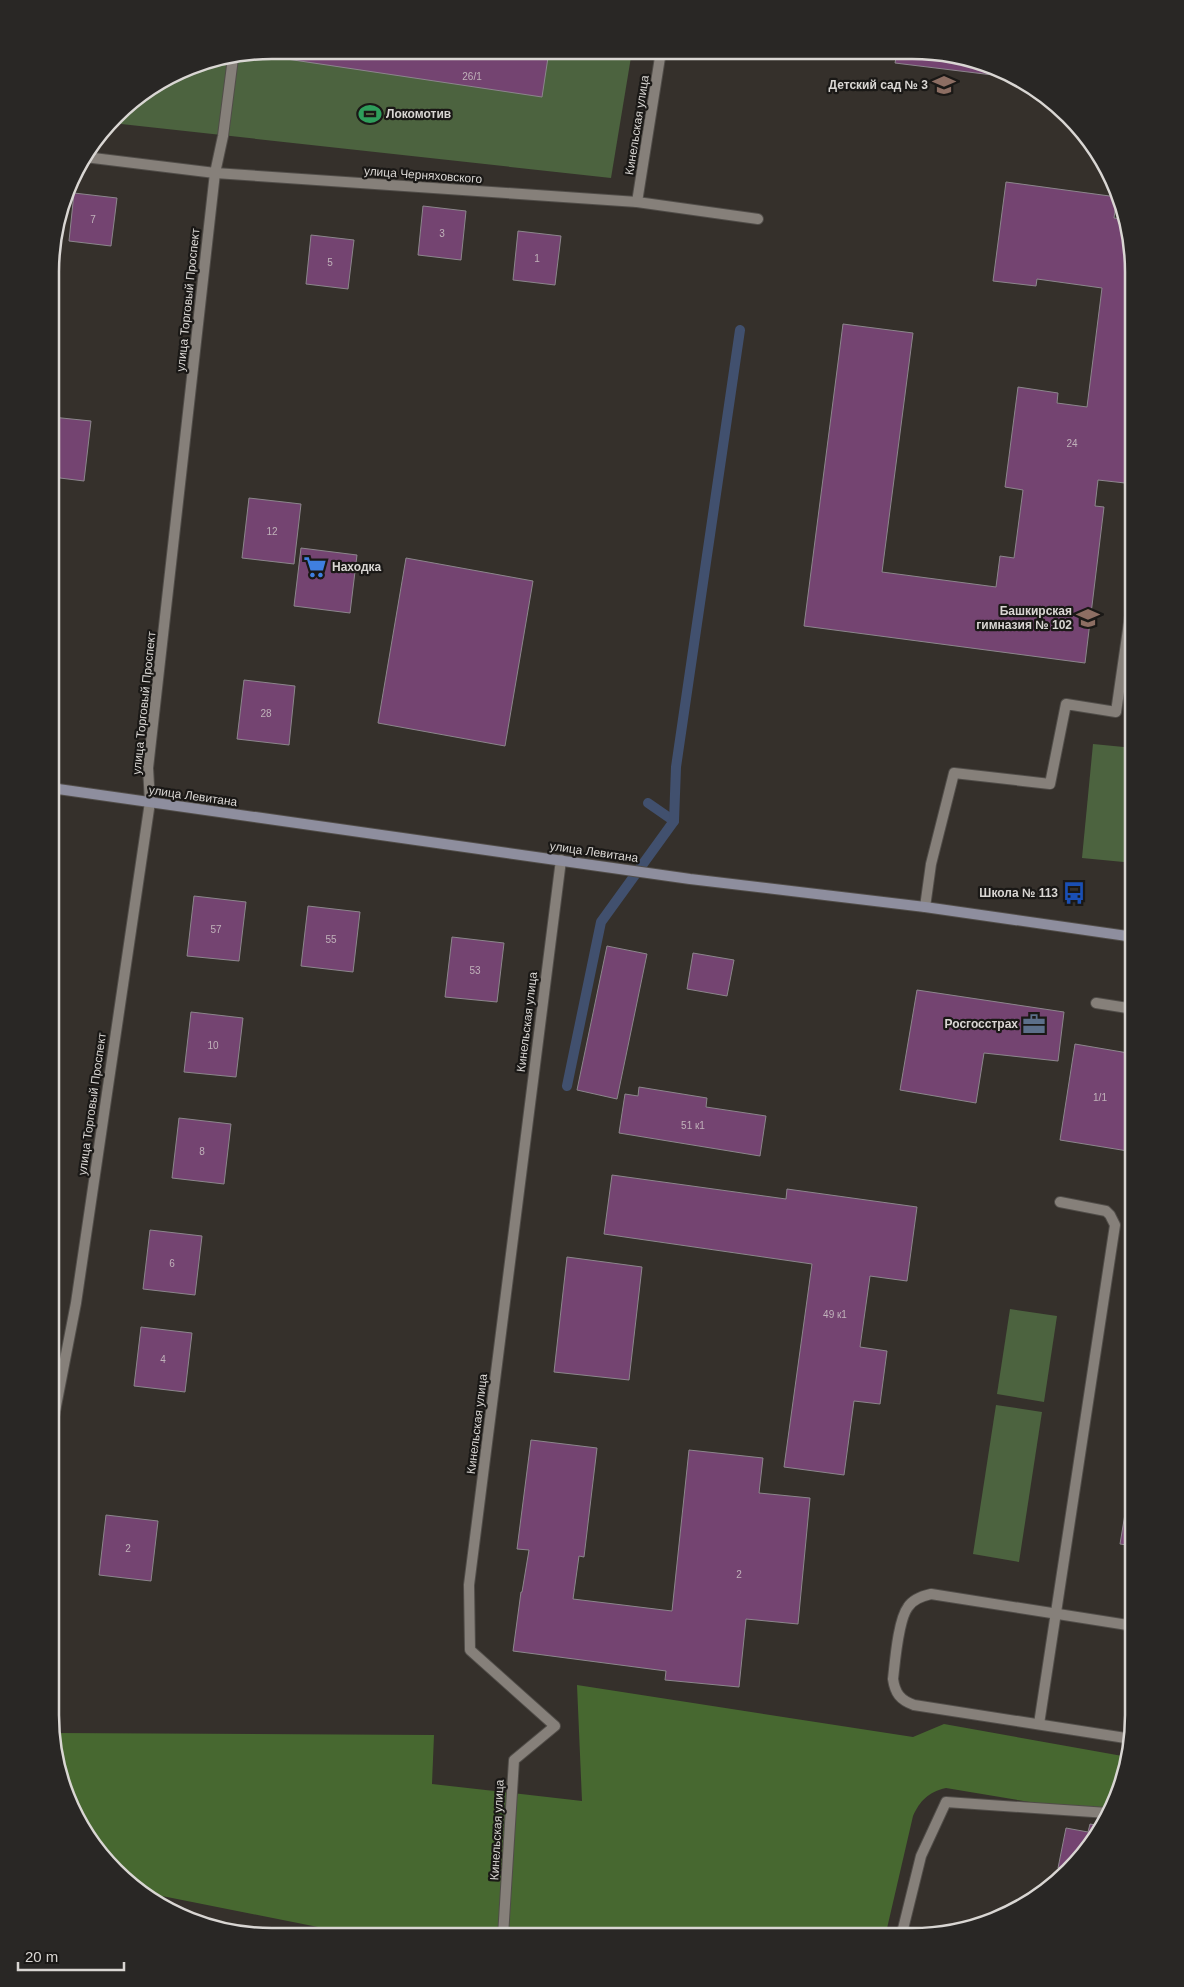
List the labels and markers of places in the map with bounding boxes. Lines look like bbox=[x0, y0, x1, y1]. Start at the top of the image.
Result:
school or university icon: Детский сад № 3 bbox=[931, 72, 957, 98]
place label: Детский сад № 3 bbox=[828, 78, 928, 92]
sports icon: Локомотив bbox=[357, 101, 383, 127]
place label: Локомотив bbox=[386, 107, 451, 121]
supermarket icon: Находка bbox=[302, 554, 328, 580]
place label: Находка bbox=[332, 560, 382, 574]
place label: Башкирская гимназия № 102 bbox=[976, 604, 1072, 632]
school or university icon: Башкирская гимназия № 102 bbox=[1075, 605, 1101, 631]
bus stop icon: Школа № 113 bbox=[1061, 880, 1087, 906]
place label: Школа № 113 bbox=[979, 886, 1058, 900]
office icon: Росгосстрах bbox=[1021, 1011, 1047, 1037]
place label: Росгосстрах bbox=[945, 1017, 1018, 1031]

